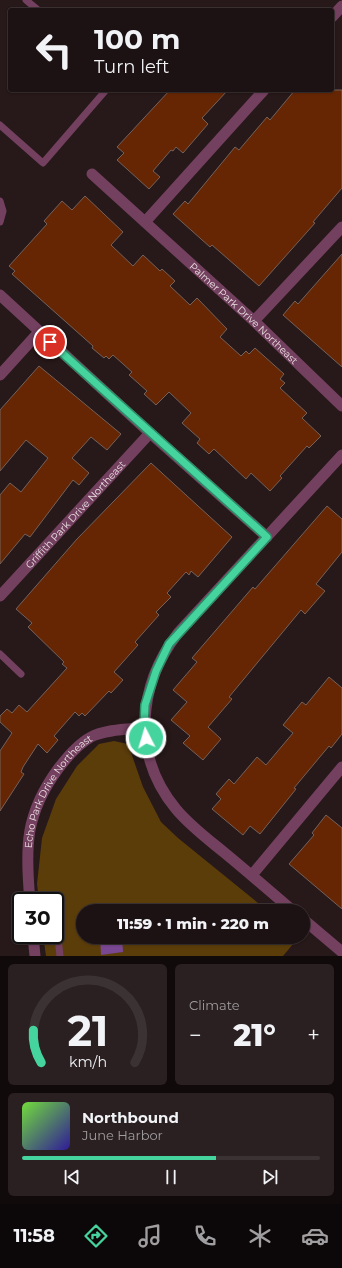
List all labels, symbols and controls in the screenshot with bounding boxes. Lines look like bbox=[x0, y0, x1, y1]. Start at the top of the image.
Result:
text: 100 m bbox=[94, 22, 180, 56]
icon: left bbox=[28, 24, 80, 76]
text: Turn left bbox=[94, 56, 169, 78]
street label: Palmer Park Drive Northeast bbox=[187, 260, 301, 367]
pin bbox=[33, 325, 67, 359]
icon: arrive bbox=[39, 331, 61, 353]
street label: Griffith Park Drive Northeast bbox=[23, 458, 128, 571]
position arrow bbox=[125, 717, 167, 759]
street label: Echo Park Drive Northeast bbox=[22, 732, 95, 849]
speed limit sign: 30 bbox=[12, 892, 64, 944]
text: 11:59 · 1 min · 220 m bbox=[117, 914, 269, 933]
text: Climate bbox=[189, 997, 240, 1013]
text: 21 bbox=[67, 1005, 108, 1055]
text: 21° bbox=[233, 1017, 276, 1054]
text: − bbox=[189, 1022, 202, 1049]
text: + bbox=[307, 1022, 320, 1049]
text: km/h bbox=[68, 1052, 107, 1070]
text: Northbound bbox=[82, 1108, 179, 1127]
text: June Harbor bbox=[82, 1127, 163, 1143]
icon: previous bbox=[61, 1166, 83, 1188]
icon: pause bbox=[160, 1166, 182, 1188]
icon: next bbox=[259, 1166, 281, 1188]
icon: directions bbox=[82, 1222, 110, 1250]
icon: music bbox=[136, 1222, 164, 1250]
icon: phone bbox=[191, 1222, 219, 1250]
icon: climate bbox=[246, 1222, 274, 1250]
icon: car bbox=[301, 1222, 329, 1250]
text: 11:58 bbox=[13, 1225, 55, 1247]

